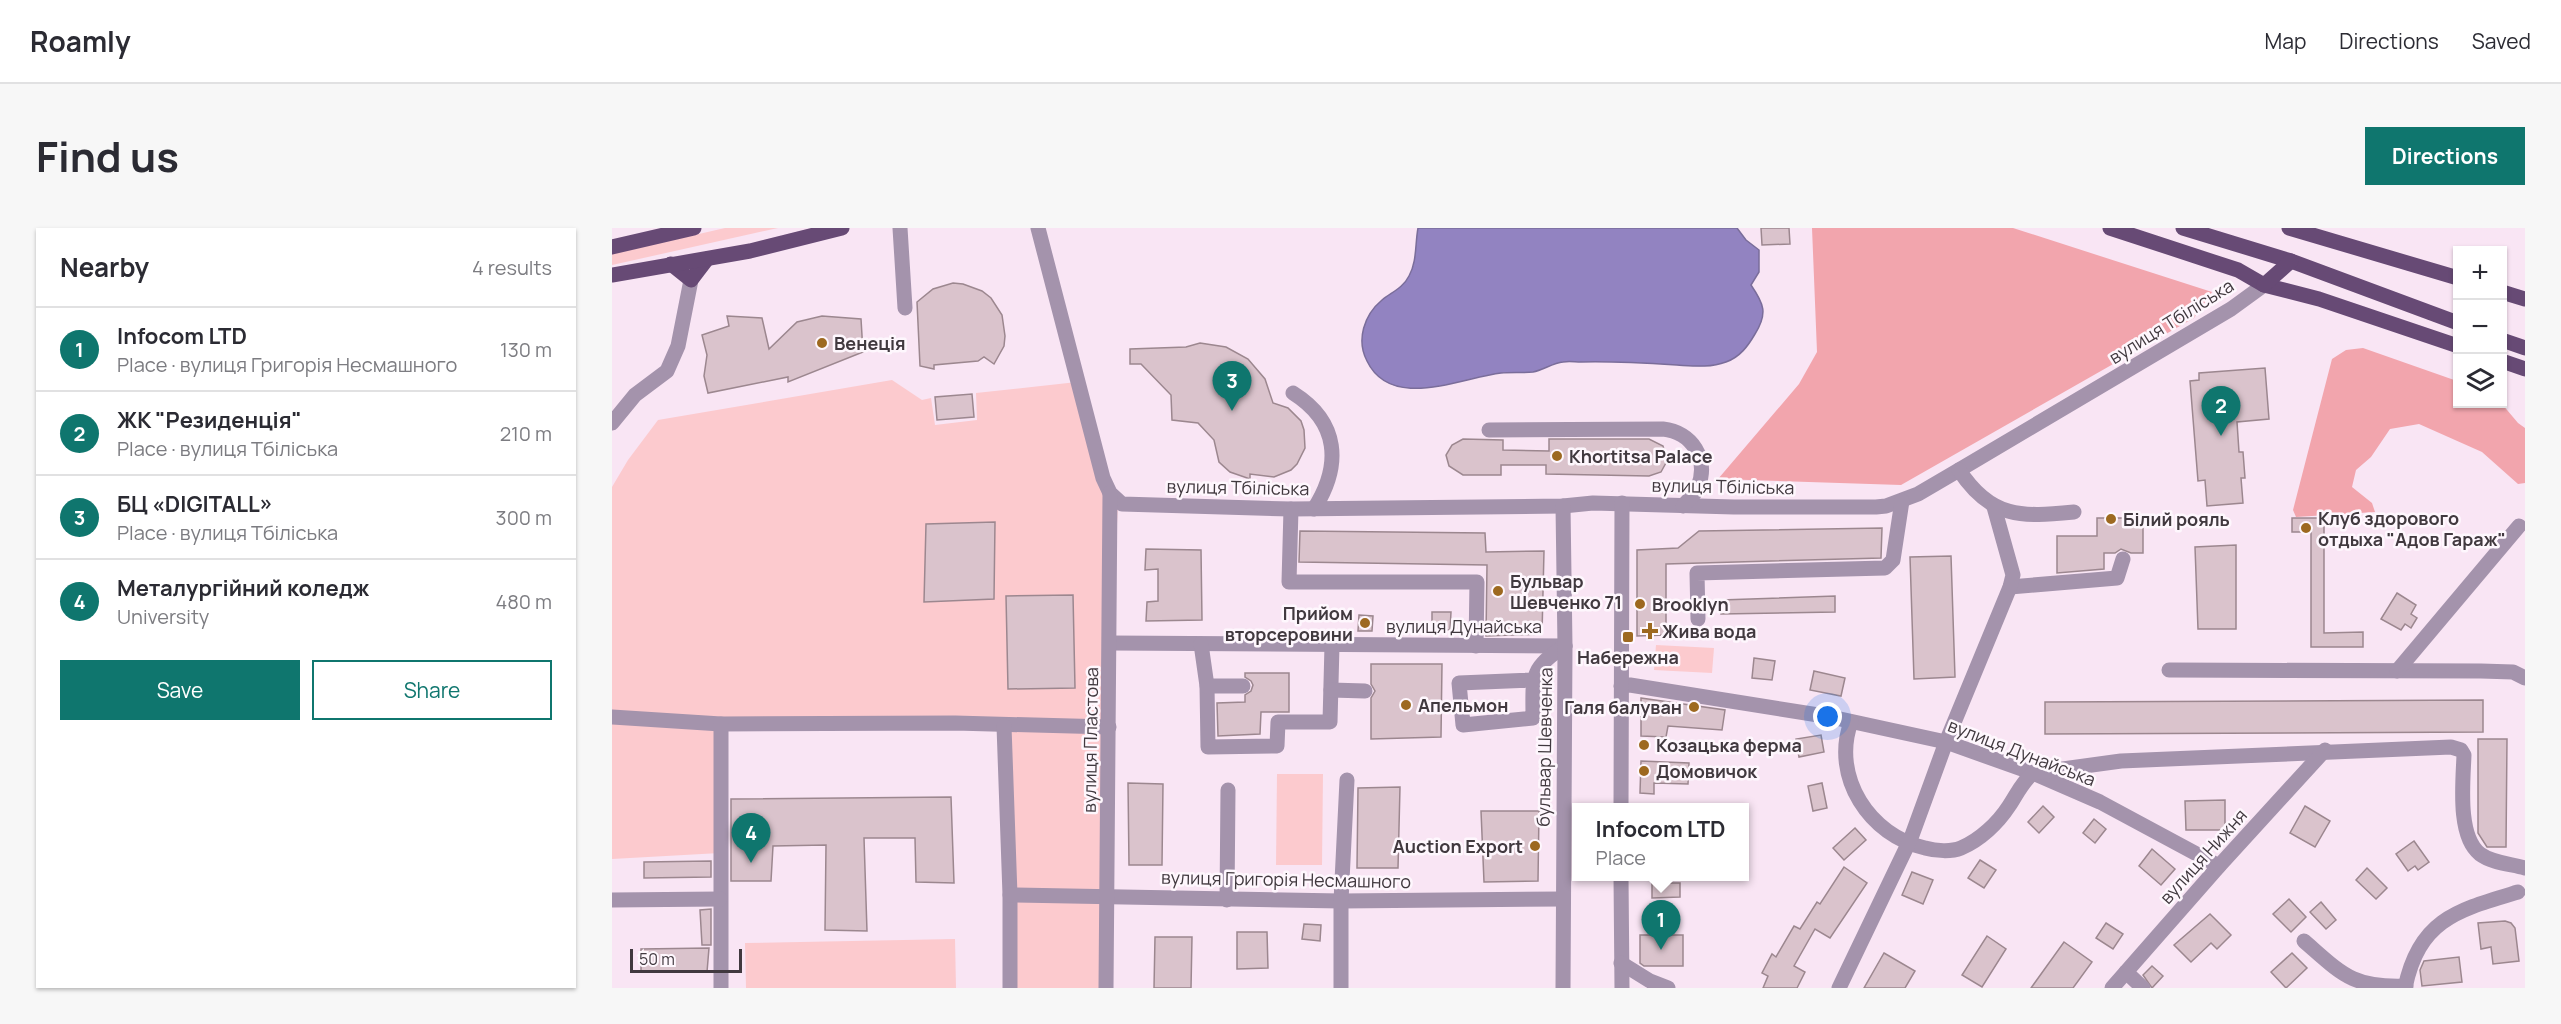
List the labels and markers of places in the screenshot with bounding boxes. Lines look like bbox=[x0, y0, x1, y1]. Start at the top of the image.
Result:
place label: Венеція bbox=[834, 331, 906, 355]
marker: Венеція bbox=[815, 336, 829, 350]
pin: 3 bbox=[1212, 362, 1252, 411]
pin: 2 bbox=[2202, 386, 2240, 436]
place label: Khortitsa Palace bbox=[1569, 444, 1713, 468]
marker: Khortitsa Palace bbox=[1550, 449, 1564, 463]
place label: Клуб здорового отдыха "Адов Гараж" bbox=[2318, 506, 2506, 551]
place label: Білий рояль bbox=[2123, 507, 2230, 531]
marker: Білий рояль bbox=[2104, 512, 2118, 526]
marker: Клуб здорового отдыха "Адов Гараж" bbox=[2299, 521, 2313, 535]
place label: Бульвар Шевченко 71 bbox=[1510, 569, 1622, 614]
marker: Бульвар Шевченко 71 bbox=[1491, 584, 1505, 598]
place label: Brooklyn bbox=[1652, 592, 1729, 616]
marker: Brooklyn bbox=[1633, 597, 1647, 611]
place label: Прийом вторсеровини bbox=[1225, 601, 1353, 646]
marker: Прийом вторсеровини bbox=[1358, 616, 1372, 630]
place label: Жива вода bbox=[1662, 619, 1756, 643]
marker: Жива вода bbox=[1643, 624, 1657, 638]
marker: Набережна bbox=[1621, 630, 1635, 644]
place label: Набережна bbox=[1577, 645, 1679, 669]
place label: Апельмон bbox=[1418, 693, 1508, 717]
place label: Галя балуван bbox=[1564, 695, 1682, 719]
marker: Апельмон bbox=[1399, 698, 1413, 712]
marker: Галя балуван bbox=[1687, 700, 1701, 714]
place label: Козацька ферма bbox=[1656, 733, 1802, 757]
marker: Козацька ферма bbox=[1637, 738, 1651, 752]
place label: Домовичок bbox=[1656, 759, 1758, 783]
marker: Домовичок bbox=[1637, 764, 1651, 778]
pin: 4 bbox=[732, 814, 770, 863]
place label: Auction Export bbox=[1393, 834, 1523, 858]
marker: Auction Export bbox=[1528, 839, 1542, 853]
pin: 1 bbox=[1642, 900, 1680, 950]

